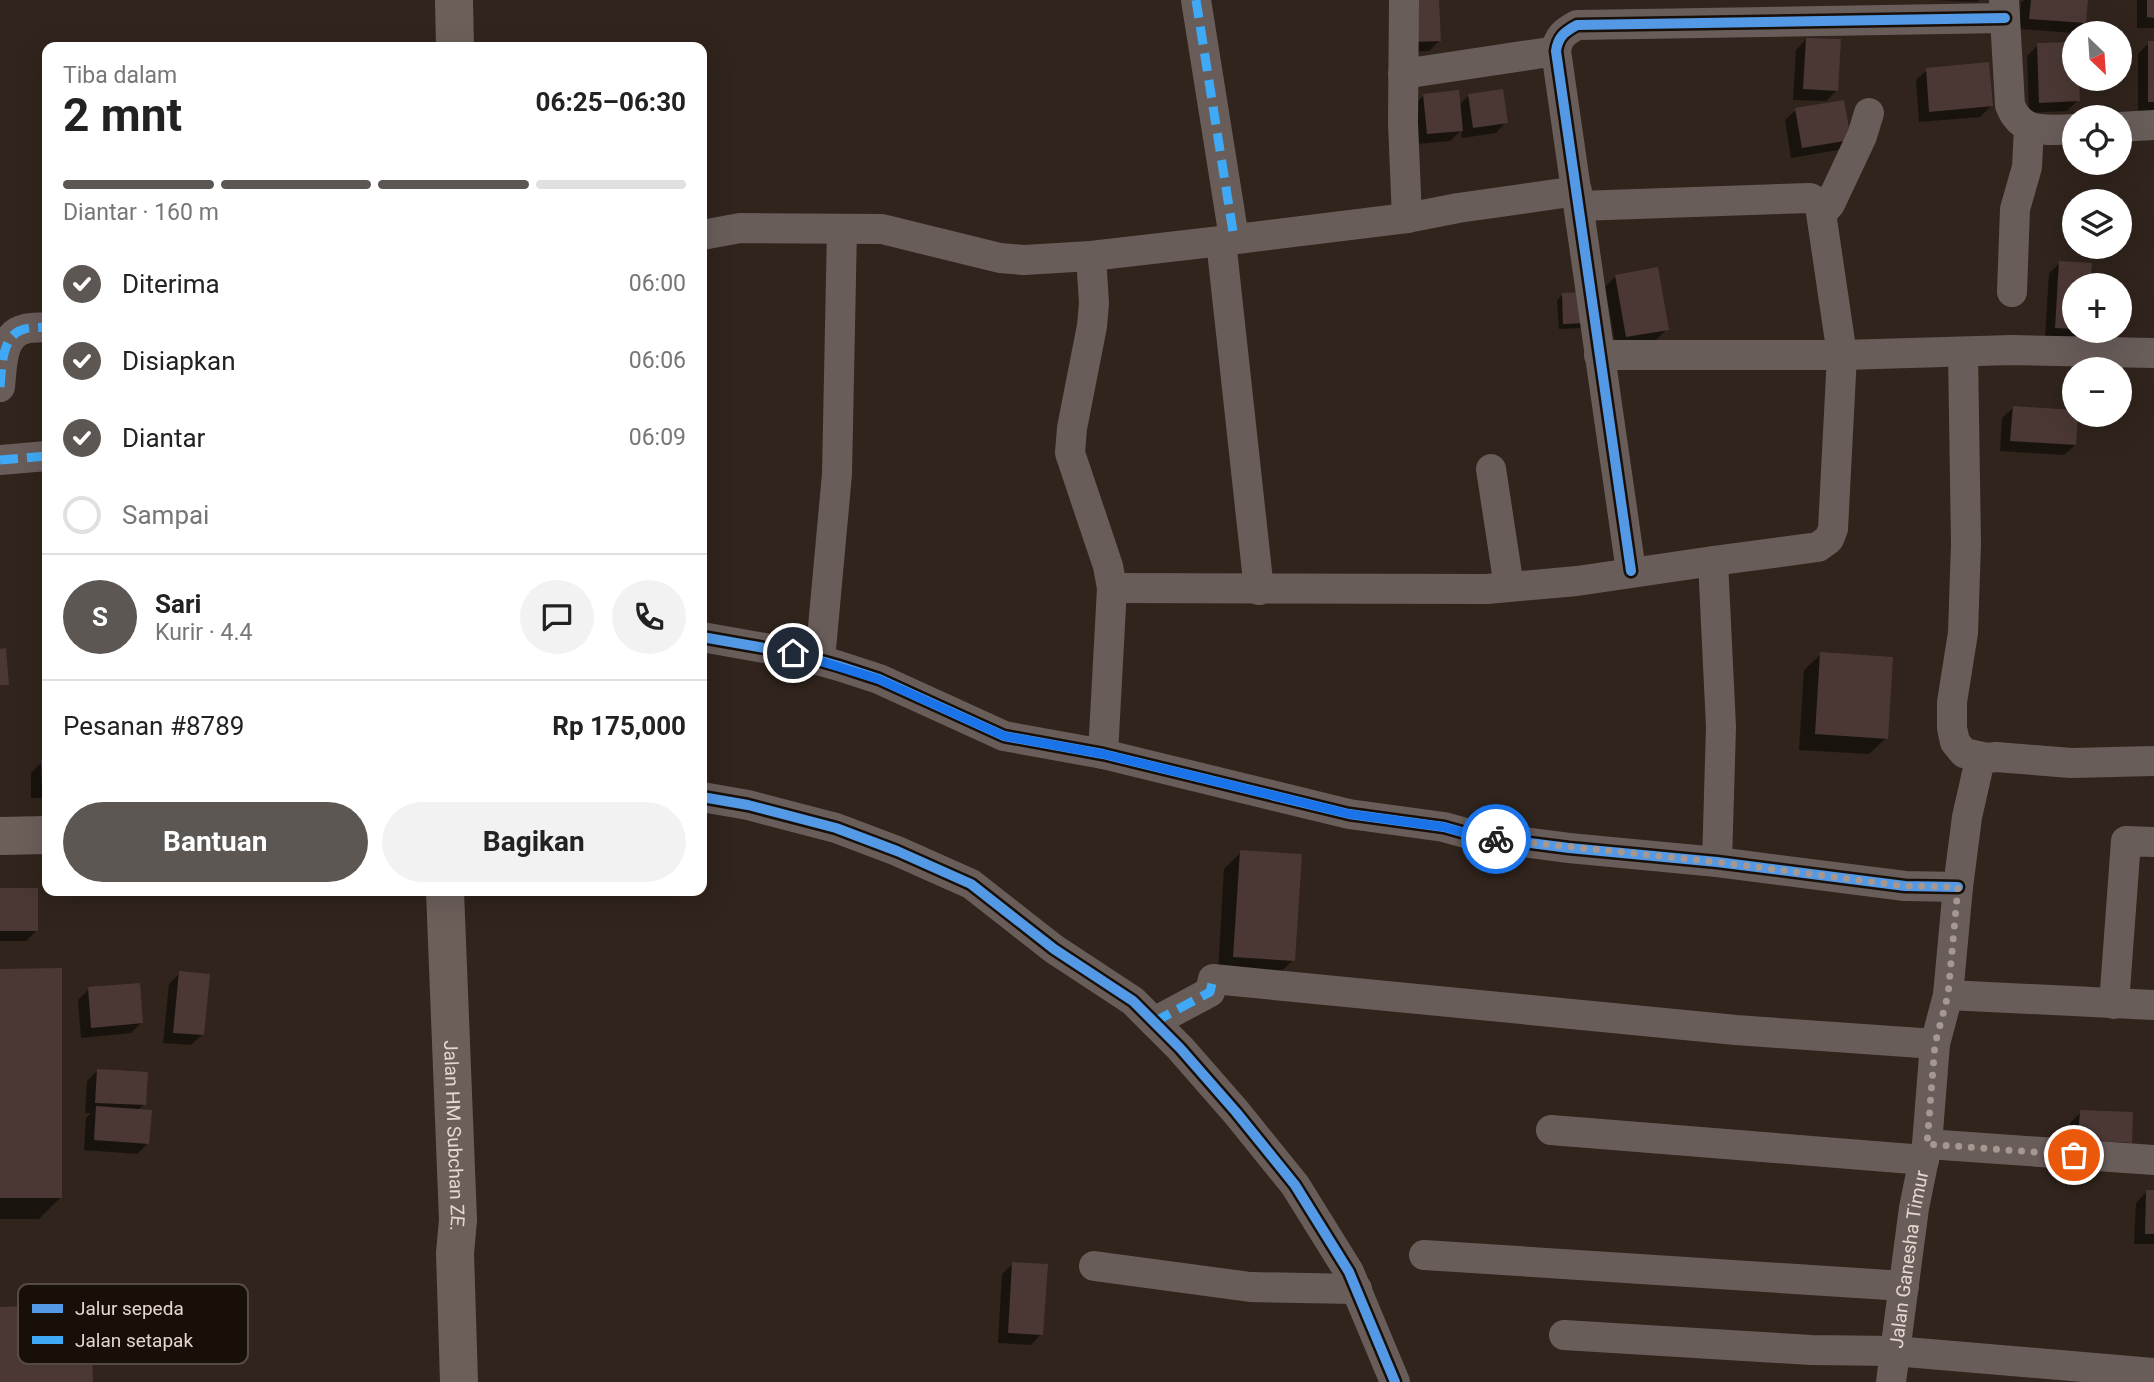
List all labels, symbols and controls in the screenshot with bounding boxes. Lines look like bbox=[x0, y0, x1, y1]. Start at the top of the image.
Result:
north arrow bbox=[2062, 21, 2132, 91]
map controls bbox=[2062, 21, 2132, 427]
text: Tiba dalam bbox=[63, 62, 177, 89]
text: 06:25–06:30 bbox=[536, 87, 686, 117]
text: 2 mnt bbox=[63, 88, 182, 142]
button: locate bbox=[2062, 105, 2132, 175]
button: layers bbox=[2062, 189, 2132, 259]
text: Diantar · 160 m bbox=[63, 199, 219, 226]
icon: check bbox=[63, 265, 101, 303]
text: Diterima bbox=[122, 269, 220, 299]
text: 06:00 bbox=[629, 270, 686, 297]
button: + bbox=[2062, 273, 2132, 343]
icon: check bbox=[63, 342, 101, 380]
text: Disiapkan bbox=[122, 346, 236, 376]
text: 06:06 bbox=[629, 347, 686, 374]
button: − bbox=[2062, 357, 2132, 427]
icon: check bbox=[63, 419, 101, 457]
text: Diantar bbox=[122, 423, 205, 453]
text: 06:09 bbox=[629, 424, 686, 451]
text: Sampai bbox=[122, 500, 209, 530]
button: chat bbox=[520, 580, 594, 654]
button: phone bbox=[612, 580, 686, 654]
text: Sari bbox=[155, 589, 201, 619]
text: S bbox=[92, 602, 108, 632]
text: Kurir · 4.4 bbox=[155, 619, 252, 646]
pin bbox=[763, 623, 823, 683]
icon: home bbox=[774, 634, 812, 672]
text: Pesanan #8789 bbox=[63, 711, 244, 741]
text: Rp 175,000 bbox=[552, 711, 686, 741]
button: Bantuan bbox=[63, 802, 368, 882]
button: Bagikan bbox=[382, 802, 686, 882]
courier bbox=[1461, 804, 1531, 874]
icon: bike bbox=[1477, 820, 1515, 858]
street label: Jalan HM Subchan ZE. bbox=[439, 1040, 469, 1232]
pin bbox=[2044, 1125, 2104, 1185]
icon: bag bbox=[2055, 1136, 2093, 1174]
street label: Jalan Ganesha Timur bbox=[1885, 1168, 1933, 1350]
legend bbox=[18, 1284, 248, 1364]
text: Jalur sepeda bbox=[75, 1297, 184, 1320]
text: Jalan setapak bbox=[75, 1329, 193, 1352]

